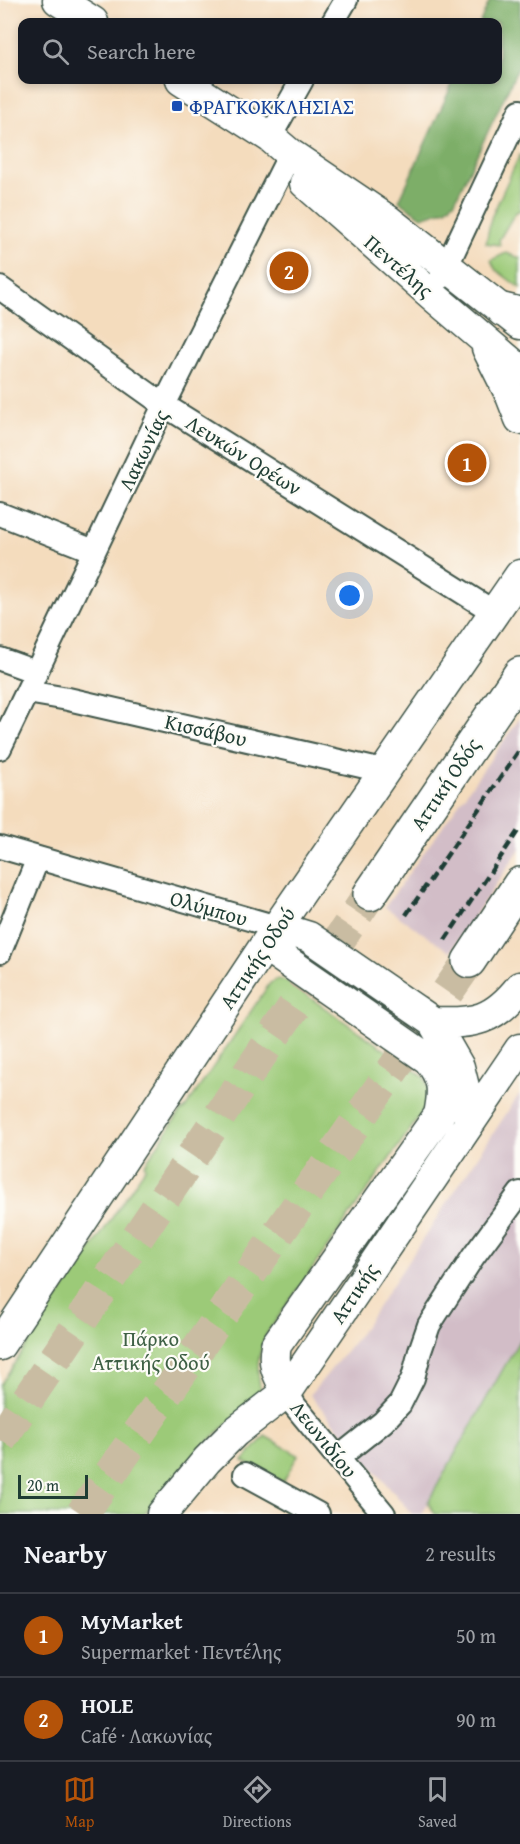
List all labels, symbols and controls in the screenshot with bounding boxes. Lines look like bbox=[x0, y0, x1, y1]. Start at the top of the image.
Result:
search box bbox=[18, 18, 502, 84]
icon: search bbox=[39, 35, 72, 68]
text: Search here bbox=[87, 35, 196, 67]
place label: ΦΡΑΓΚΟΚΚΛΗΣΙΑΣ bbox=[189, 91, 354, 122]
marker: ΦΡΑΓΚΟΚΚΛΗΣΙΑΣ bbox=[170, 99, 184, 113]
street label: Πεντέλης bbox=[358, 227, 441, 305]
pin: 2 bbox=[270, 248, 308, 294]
street label: Λακωνίας bbox=[110, 404, 176, 496]
street label: Λευκών Ορέων bbox=[180, 407, 308, 503]
pin: 1 bbox=[448, 440, 486, 486]
your location bbox=[335, 581, 364, 610]
street label: Κισσάβου bbox=[162, 706, 250, 754]
street label: Αττική Οδός bbox=[402, 731, 488, 837]
street label: Ολύμπου bbox=[167, 882, 251, 934]
street label: Αττικής Οδού bbox=[211, 901, 303, 1015]
street label: Αττικής bbox=[322, 1256, 386, 1330]
park label: Πάρκο Αττικής Οδού bbox=[92, 1323, 210, 1378]
street label: Λεωνιδίου bbox=[283, 1393, 365, 1485]
scale bar bbox=[18, 1472, 88, 1500]
text: 20 m bbox=[27, 1473, 59, 1497]
text: Nearby bbox=[24, 1534, 107, 1573]
text: 2 results bbox=[425, 1539, 496, 1568]
text: MyMarket bbox=[81, 1605, 183, 1637]
text: 1 bbox=[38, 1621, 49, 1650]
text: 50 m bbox=[456, 1621, 496, 1650]
text: Supermarket · Πεντέλης bbox=[81, 1637, 281, 1666]
text: HOLE bbox=[81, 1689, 133, 1721]
text: 2 bbox=[38, 1705, 49, 1734]
text: 90 m bbox=[456, 1705, 496, 1734]
text: Café · Λακωνίας bbox=[81, 1721, 212, 1750]
tab: Map bbox=[63, 1773, 96, 1833]
tab: Directions bbox=[223, 1773, 292, 1833]
tab: Saved bbox=[418, 1773, 457, 1833]

